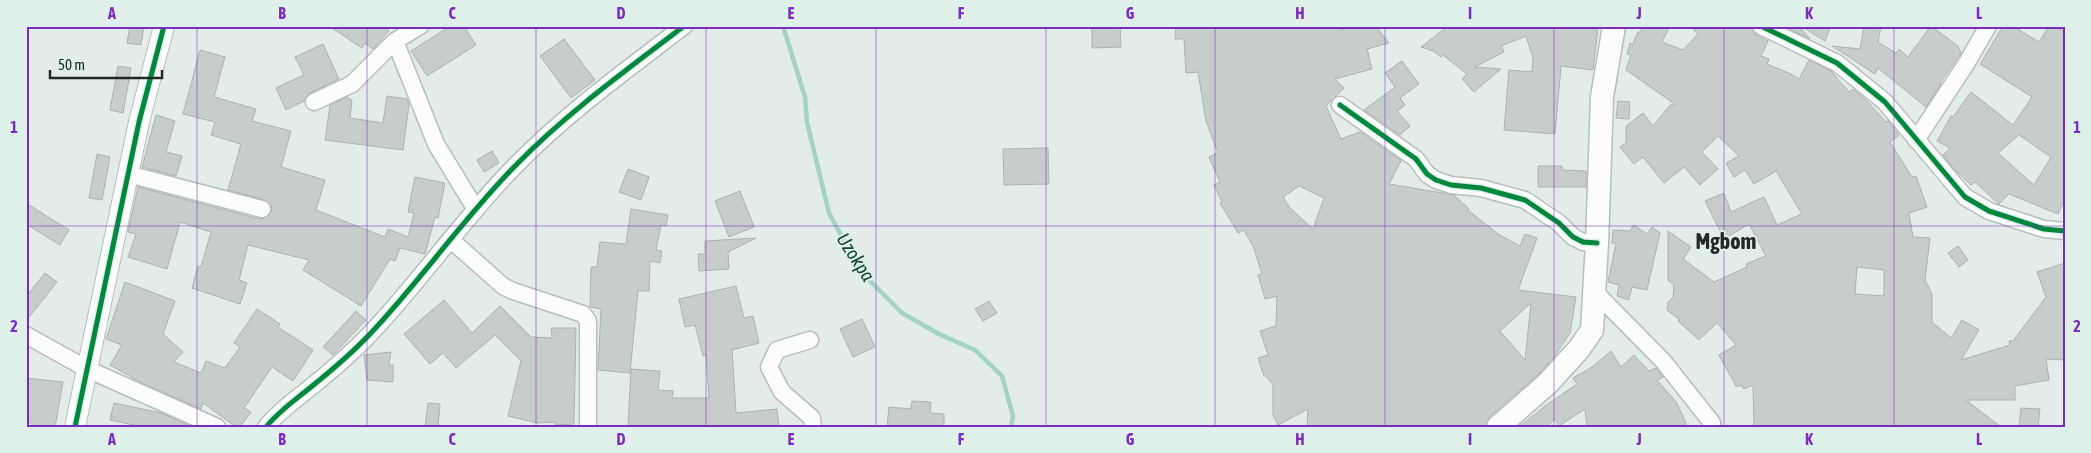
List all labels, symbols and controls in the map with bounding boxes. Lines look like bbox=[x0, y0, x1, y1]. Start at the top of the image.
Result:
text: A bbox=[107, 4, 116, 22]
text: B bbox=[278, 4, 286, 22]
text: C bbox=[448, 4, 456, 22]
text: D bbox=[617, 4, 626, 22]
text: E bbox=[788, 4, 795, 22]
text: F bbox=[958, 4, 965, 22]
text: G bbox=[1126, 4, 1135, 22]
text: H bbox=[1295, 4, 1305, 22]
text: I bbox=[1468, 4, 1472, 22]
text: J bbox=[1635, 4, 1642, 22]
text: K bbox=[1805, 4, 1813, 22]
text: L bbox=[1976, 4, 1983, 22]
scale bar bbox=[50, 48, 162, 80]
text: 50 m bbox=[58, 56, 85, 73]
text: 1 bbox=[10, 118, 18, 136]
text: 1 bbox=[2073, 118, 2081, 136]
district label: Mgbom bbox=[1696, 228, 1756, 254]
water label: Uzokpa bbox=[832, 229, 880, 285]
text: 2 bbox=[10, 317, 18, 335]
text: 2 bbox=[2073, 317, 2081, 335]
text: A bbox=[107, 430, 116, 448]
text: B bbox=[278, 430, 286, 448]
text: C bbox=[448, 430, 456, 448]
text: D bbox=[617, 430, 626, 448]
text: E bbox=[788, 430, 795, 448]
text: F bbox=[958, 430, 965, 448]
text: G bbox=[1126, 430, 1135, 448]
text: H bbox=[1295, 430, 1305, 448]
text: I bbox=[1468, 430, 1472, 448]
text: J bbox=[1635, 430, 1642, 448]
text: K bbox=[1805, 430, 1813, 448]
text: L bbox=[1976, 430, 1983, 448]

